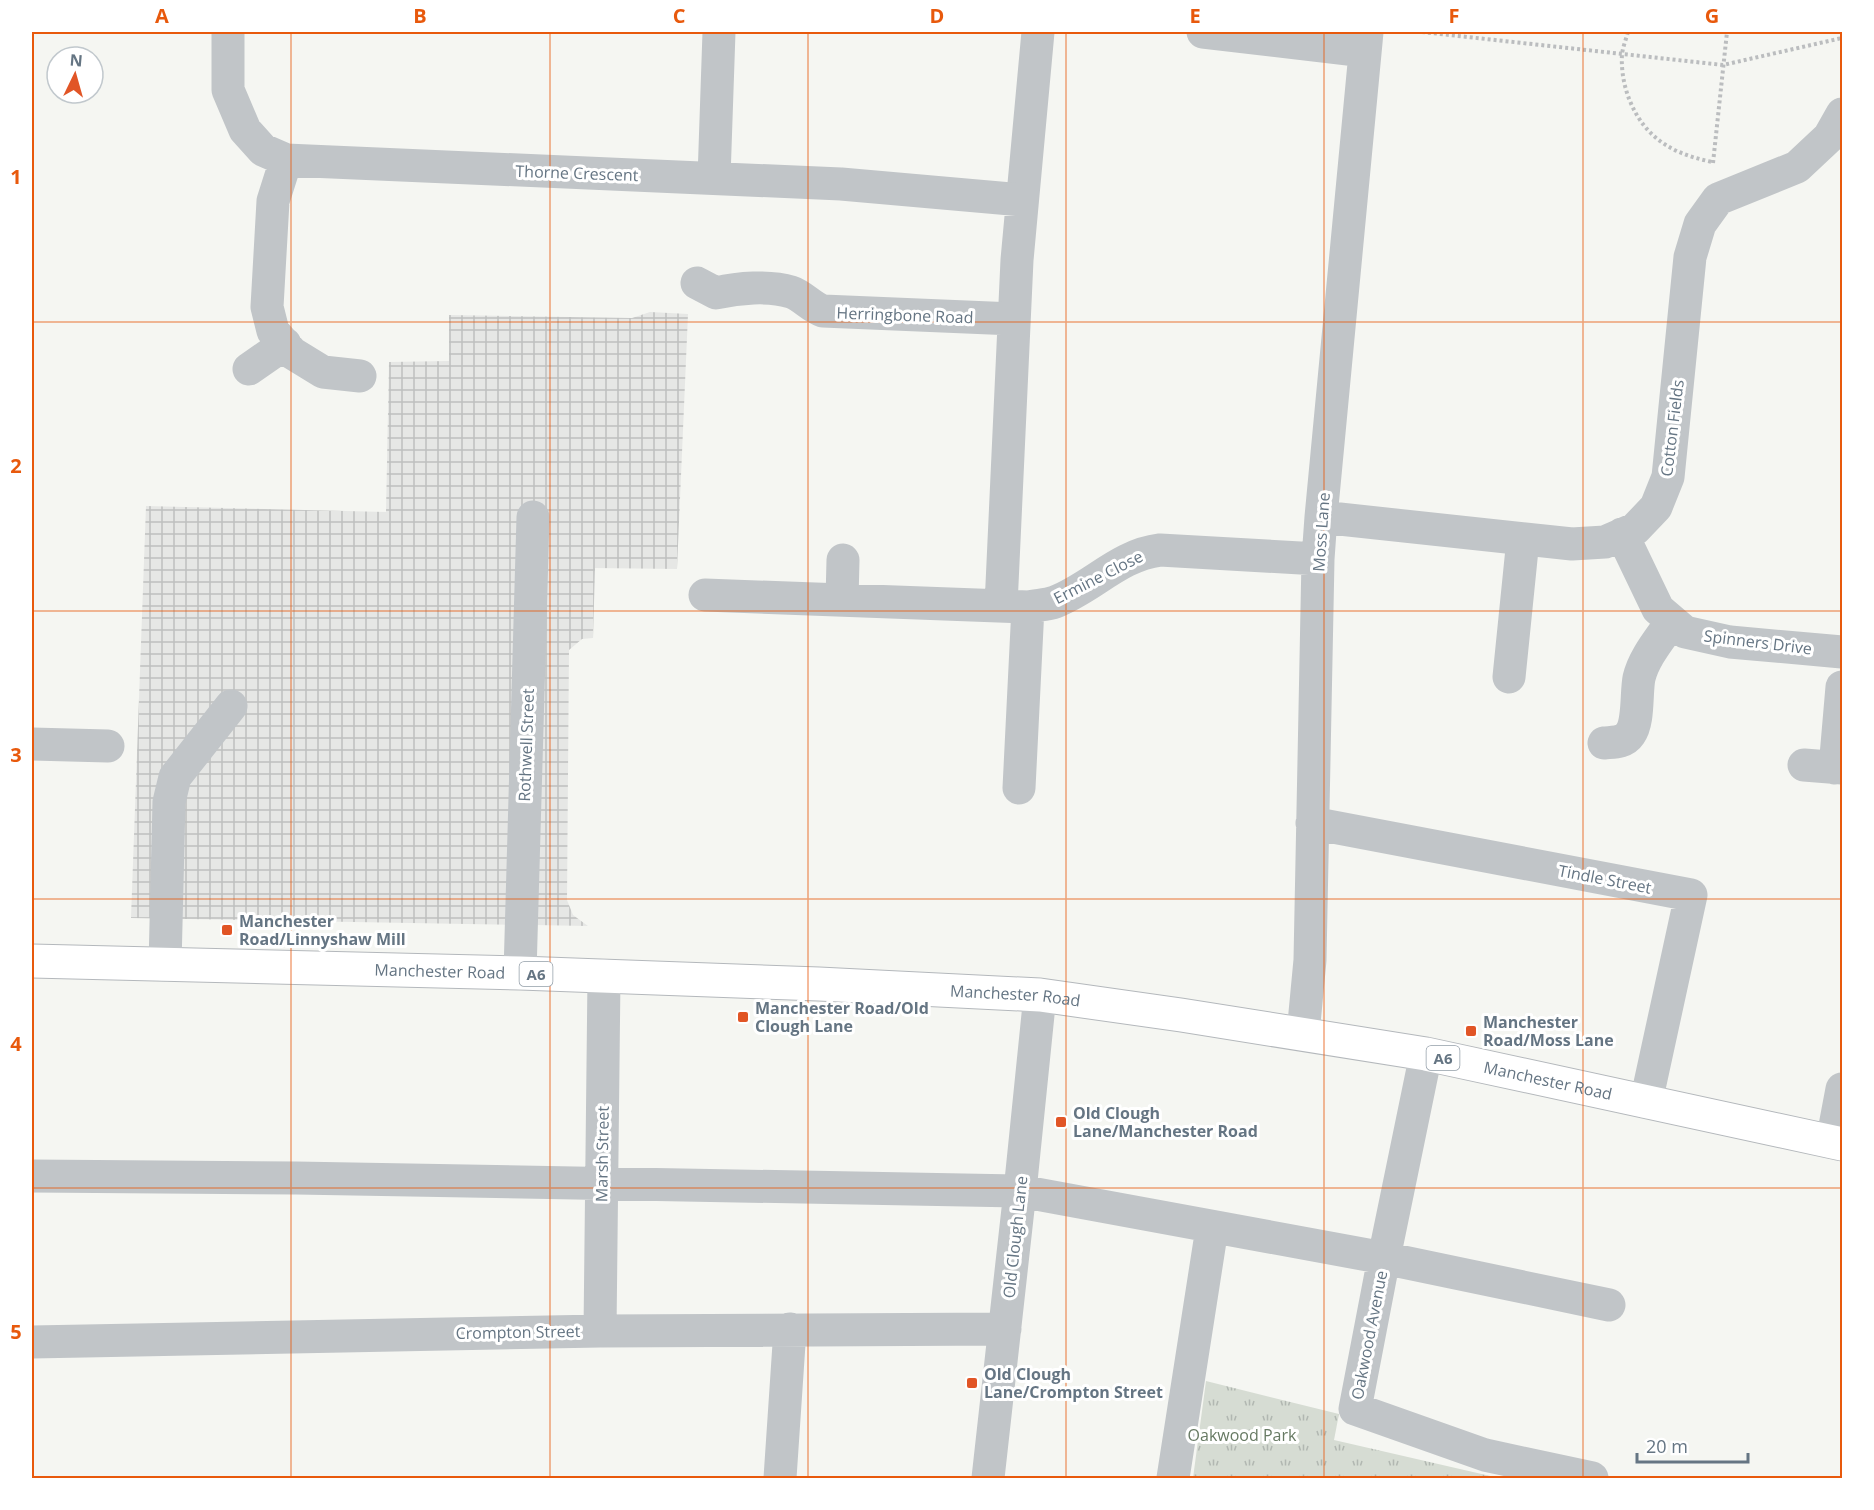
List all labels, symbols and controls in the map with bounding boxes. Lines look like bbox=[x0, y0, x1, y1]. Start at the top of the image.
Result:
text: A bbox=[155, 2, 169, 29]
text: B bbox=[413, 2, 427, 29]
text: C bbox=[673, 2, 686, 29]
text: D bbox=[930, 2, 944, 29]
text: E bbox=[1189, 2, 1201, 29]
text: F bbox=[1449, 2, 1459, 29]
text: G bbox=[1705, 2, 1719, 29]
north arrow bbox=[45, 45, 105, 105]
text: N bbox=[69, 49, 84, 72]
street label: Thorne Crescent bbox=[515, 160, 639, 186]
text: 1 bbox=[10, 163, 22, 190]
street label: Herringbone Road bbox=[836, 302, 974, 328]
street label: Cotton Fields bbox=[1655, 378, 1689, 478]
text: 2 bbox=[10, 452, 22, 479]
street label: Moss Lane bbox=[1307, 492, 1335, 572]
street label: Ermine Close bbox=[1050, 545, 1146, 609]
street label: Spinners Drive bbox=[1703, 624, 1813, 660]
street label: Rothwell Street bbox=[513, 688, 539, 802]
text: 3 bbox=[10, 741, 22, 768]
street label: Tindle Street bbox=[1557, 859, 1654, 899]
place label: Manchester Road/Linnyshaw Mill bbox=[239, 910, 406, 950]
marker: Manchester Road/Linnyshaw Mill bbox=[220, 923, 234, 937]
street label: Manchester Road bbox=[374, 958, 506, 984]
road number: A6 bbox=[520, 962, 552, 986]
street label: Manchester Road bbox=[950, 980, 1082, 1012]
place label: Manchester Road/Old Clough Lane bbox=[755, 997, 929, 1037]
marker: Manchester Road/Old Clough Lane bbox=[736, 1010, 750, 1024]
place label: Manchester Road/Moss Lane bbox=[1483, 1011, 1614, 1051]
marker: Manchester Road/Moss Lane bbox=[1464, 1024, 1478, 1038]
text: 4 bbox=[10, 1030, 22, 1057]
road number: A6 bbox=[1426, 1046, 1460, 1070]
street label: Manchester Road bbox=[1482, 1056, 1614, 1105]
place label: Old Clough Lane/Manchester Road bbox=[1073, 1102, 1258, 1142]
street label: Marsh Street bbox=[590, 1105, 614, 1202]
marker: Old Clough Lane/Manchester Road bbox=[1054, 1115, 1068, 1129]
street label: Old Clough Lane bbox=[998, 1175, 1032, 1299]
street label: Oakwood Avenue bbox=[1346, 1269, 1392, 1401]
text: 5 bbox=[10, 1318, 22, 1345]
street label: Crompton Street bbox=[455, 1320, 581, 1344]
place label: Old Clough Lane/Crompton Street bbox=[984, 1363, 1163, 1403]
marker: Old Clough Lane/Crompton Street bbox=[965, 1376, 979, 1390]
park label: Oakwood Park bbox=[1188, 1424, 1297, 1446]
scale bar bbox=[1637, 1426, 1748, 1464]
text: 20 m bbox=[1646, 1434, 1688, 1458]

